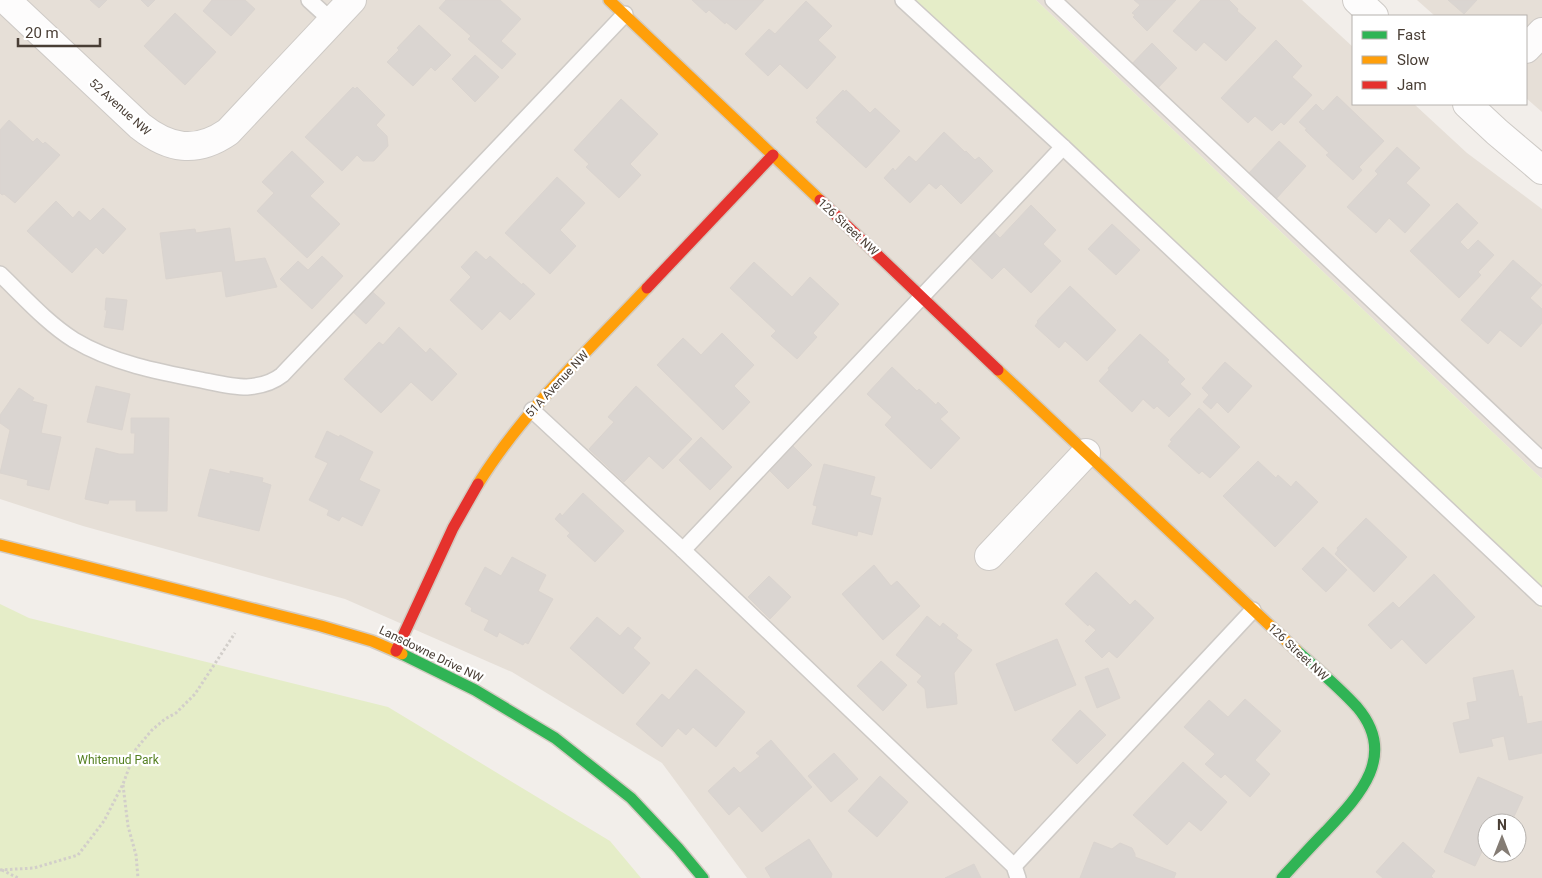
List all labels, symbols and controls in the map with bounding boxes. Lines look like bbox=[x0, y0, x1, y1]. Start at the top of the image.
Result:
scale bar bbox=[18, 15, 100, 47]
legend bbox=[1352, 15, 1527, 105]
text: 20 m bbox=[25, 24, 59, 42]
text: Fast bbox=[1397, 26, 1426, 44]
text: Slow bbox=[1397, 51, 1429, 69]
street label: 52 Avenue NW bbox=[86, 76, 154, 138]
text: Jam bbox=[1397, 76, 1427, 94]
street label: 126 Street NW bbox=[815, 196, 881, 259]
street label: 51A Avenue NW bbox=[523, 348, 592, 420]
street label: 126 Street NW bbox=[1265, 621, 1331, 684]
street label: Lansdowne Drive NW bbox=[377, 623, 485, 685]
park label: Whitemud Park bbox=[77, 753, 160, 767]
north arrow bbox=[1477, 813, 1527, 863]
text: N bbox=[1497, 817, 1507, 833]

